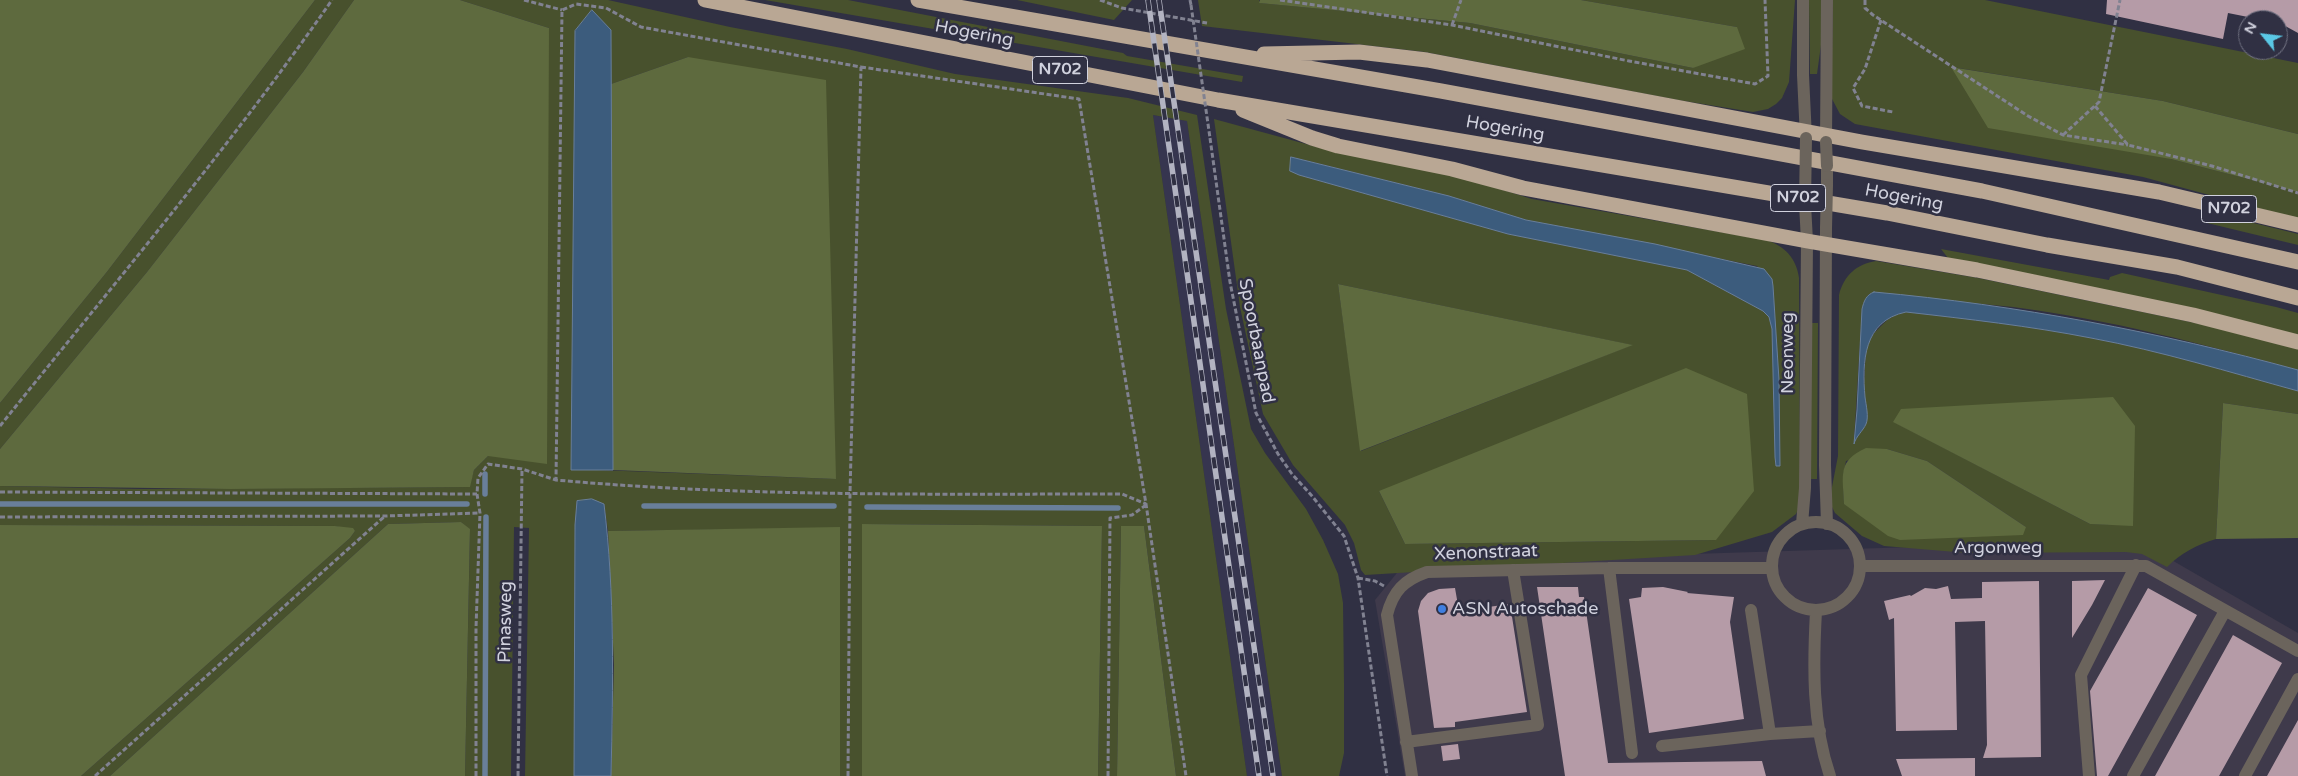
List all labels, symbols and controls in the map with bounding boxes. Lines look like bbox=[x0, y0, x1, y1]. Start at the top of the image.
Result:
north arrow bbox=[2238, 10, 2288, 60]
street label: Hogering bbox=[933, 16, 1015, 52]
text: N bbox=[2240, 19, 2260, 37]
road number: N702 bbox=[1032, 56, 1088, 84]
street label: Hogering bbox=[1464, 111, 1546, 147]
street label: Hogering bbox=[1863, 180, 1945, 216]
road number: N702 bbox=[1770, 184, 1826, 212]
road number: N702 bbox=[2202, 195, 2256, 222]
street label: Spoorbaanpad bbox=[1233, 277, 1279, 405]
street label: Neonweg bbox=[1777, 312, 1799, 394]
street label: Argonweg bbox=[1954, 537, 2042, 559]
street label: Xenonstraat bbox=[1434, 540, 1538, 566]
street label: Pinasweg bbox=[494, 581, 518, 663]
place label: ASN Autoschade bbox=[1452, 598, 1598, 620]
marker: ASN Autoschade bbox=[1436, 603, 1448, 615]

